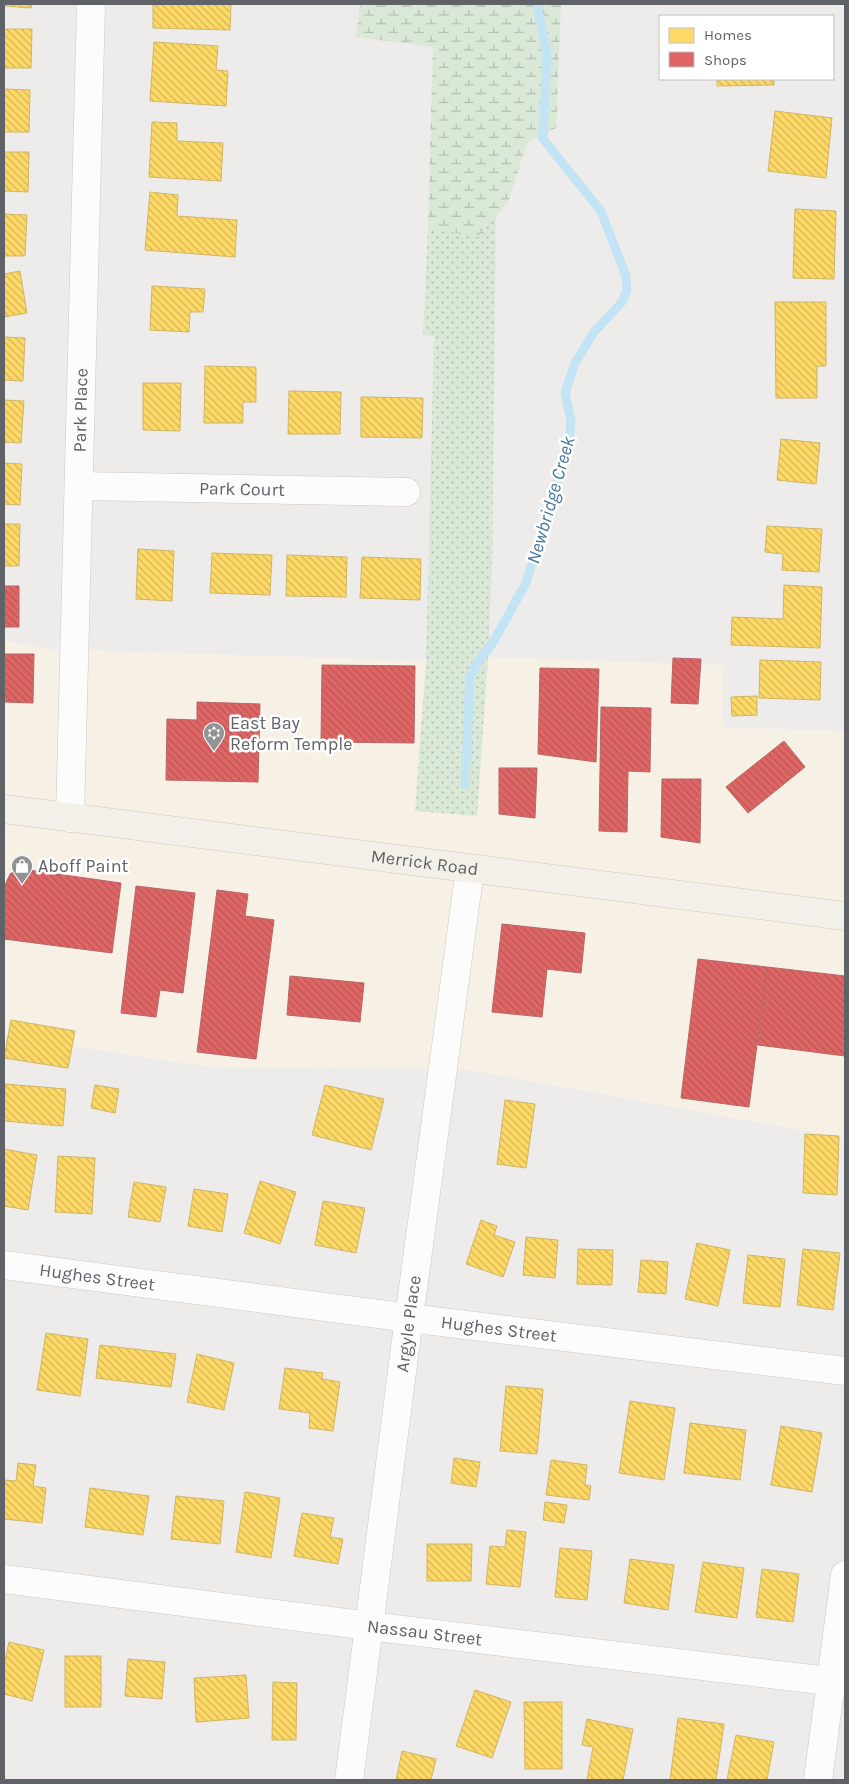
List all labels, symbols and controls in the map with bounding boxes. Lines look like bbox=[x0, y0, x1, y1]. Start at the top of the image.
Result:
legend bbox=[659, 15, 834, 80]
text: Homes bbox=[704, 26, 752, 44]
text: Shops bbox=[704, 51, 747, 69]
street label: Park Place bbox=[68, 368, 93, 453]
water label: Newbridge Creek bbox=[522, 434, 580, 566]
street label: Park Court bbox=[199, 477, 285, 501]
place label: East Bay Reform Temple bbox=[230, 712, 352, 755]
synagogue icon: East Bay Reform Temple bbox=[202, 721, 226, 752]
street label: Merrick Road bbox=[370, 845, 480, 880]
shop icon: Aboff Paint bbox=[10, 854, 34, 885]
place label: Aboff Paint bbox=[38, 855, 129, 877]
street label: Hughes Street bbox=[38, 1259, 157, 1296]
street label: Argyle Place bbox=[391, 1274, 426, 1374]
street label: Hughes Street bbox=[440, 1311, 558, 1347]
street label: Nassau Street bbox=[366, 1615, 484, 1650]

